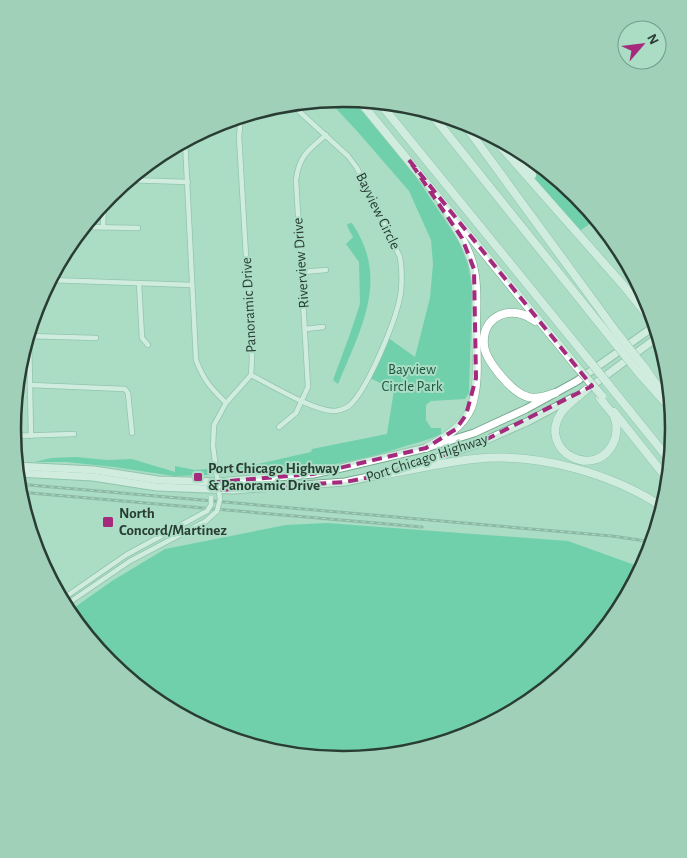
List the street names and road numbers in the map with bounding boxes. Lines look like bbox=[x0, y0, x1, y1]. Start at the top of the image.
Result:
street label: Bayview Circle bbox=[353, 170, 403, 252]
street label: Riverview Drive bbox=[290, 217, 312, 309]
street label: Panoramic Drive bbox=[239, 257, 259, 353]
street label: Port Chicago Highway bbox=[364, 431, 490, 485]

